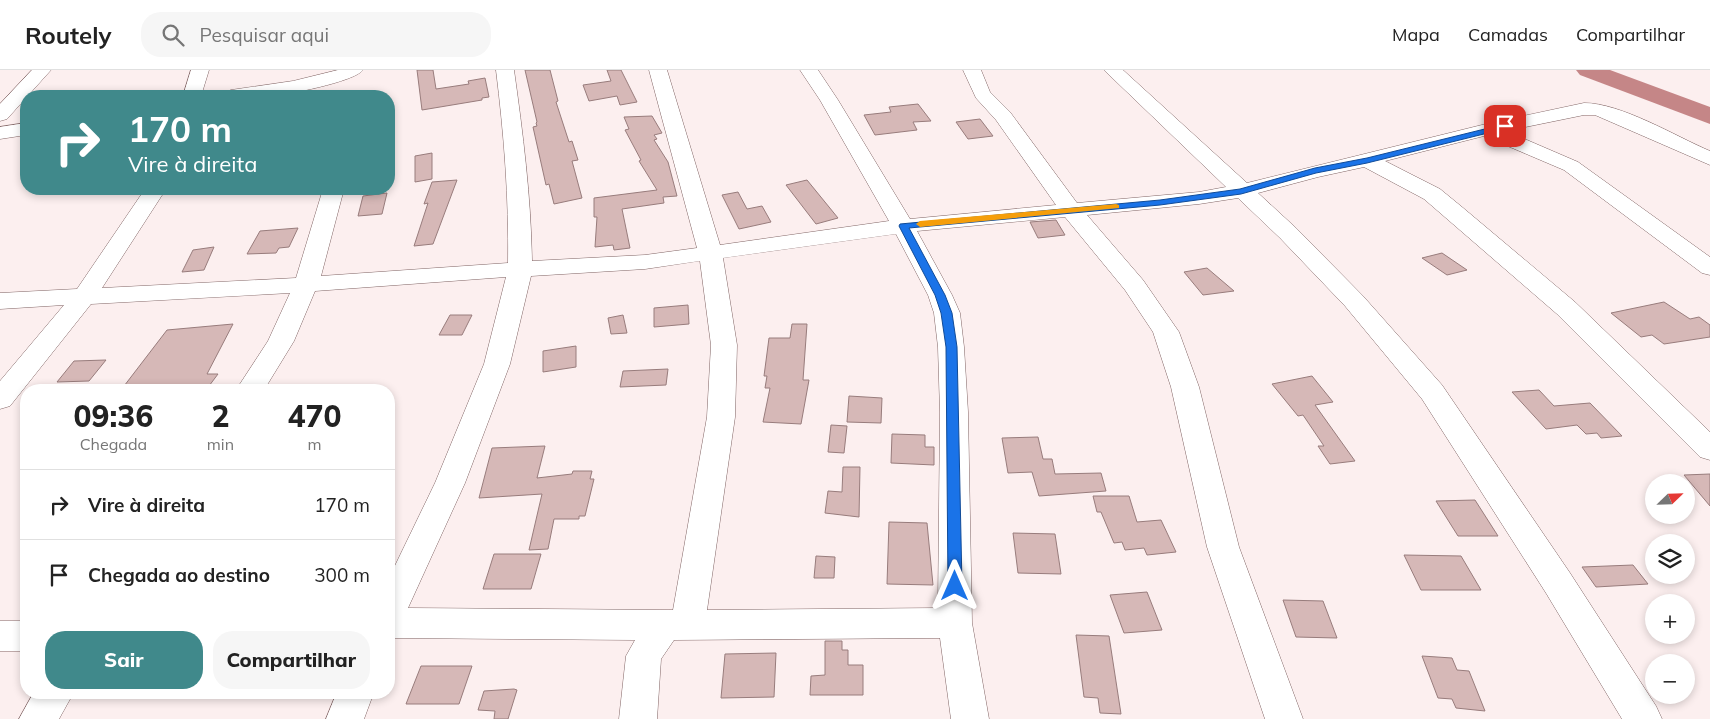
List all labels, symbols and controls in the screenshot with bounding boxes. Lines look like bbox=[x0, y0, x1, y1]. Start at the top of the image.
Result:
search box bbox=[141, 12, 491, 57]
text: Routely bbox=[25, 20, 111, 50]
icon: search bbox=[159, 21, 187, 49]
text: Pesquisar aqui bbox=[199, 23, 329, 47]
text: Mapa bbox=[1392, 23, 1440, 46]
text: Camadas bbox=[1468, 23, 1548, 46]
text: Compartilhar bbox=[1576, 23, 1685, 46]
pin bbox=[1484, 105, 1526, 147]
text: 170 m bbox=[128, 107, 232, 151]
icon: right bbox=[45, 110, 110, 175]
icon: arrive bbox=[1491, 112, 1519, 140]
text: Vire à direita bbox=[128, 150, 257, 178]
text: 09:36 bbox=[73, 397, 153, 435]
text: 2 bbox=[211, 397, 229, 435]
text: 470 bbox=[288, 397, 342, 435]
text: Chegada bbox=[80, 434, 147, 454]
text: min bbox=[207, 434, 234, 454]
text: m bbox=[307, 434, 322, 454]
north arrow bbox=[1645, 474, 1695, 524]
map controls bbox=[1645, 474, 1695, 704]
icon: right bbox=[45, 491, 73, 519]
text: Vire à direita bbox=[88, 493, 205, 517]
text: 170 m bbox=[314, 493, 370, 517]
button: layers bbox=[1645, 534, 1695, 584]
position arrow bbox=[928, 559, 980, 611]
icon: arrive bbox=[45, 561, 73, 589]
text: Chegada ao destino bbox=[88, 563, 270, 587]
text: 300 m bbox=[314, 563, 370, 587]
button: + bbox=[1645, 594, 1695, 644]
button: Sair bbox=[45, 631, 203, 689]
button: Compartilhar bbox=[213, 631, 370, 689]
button: − bbox=[1645, 654, 1695, 704]

